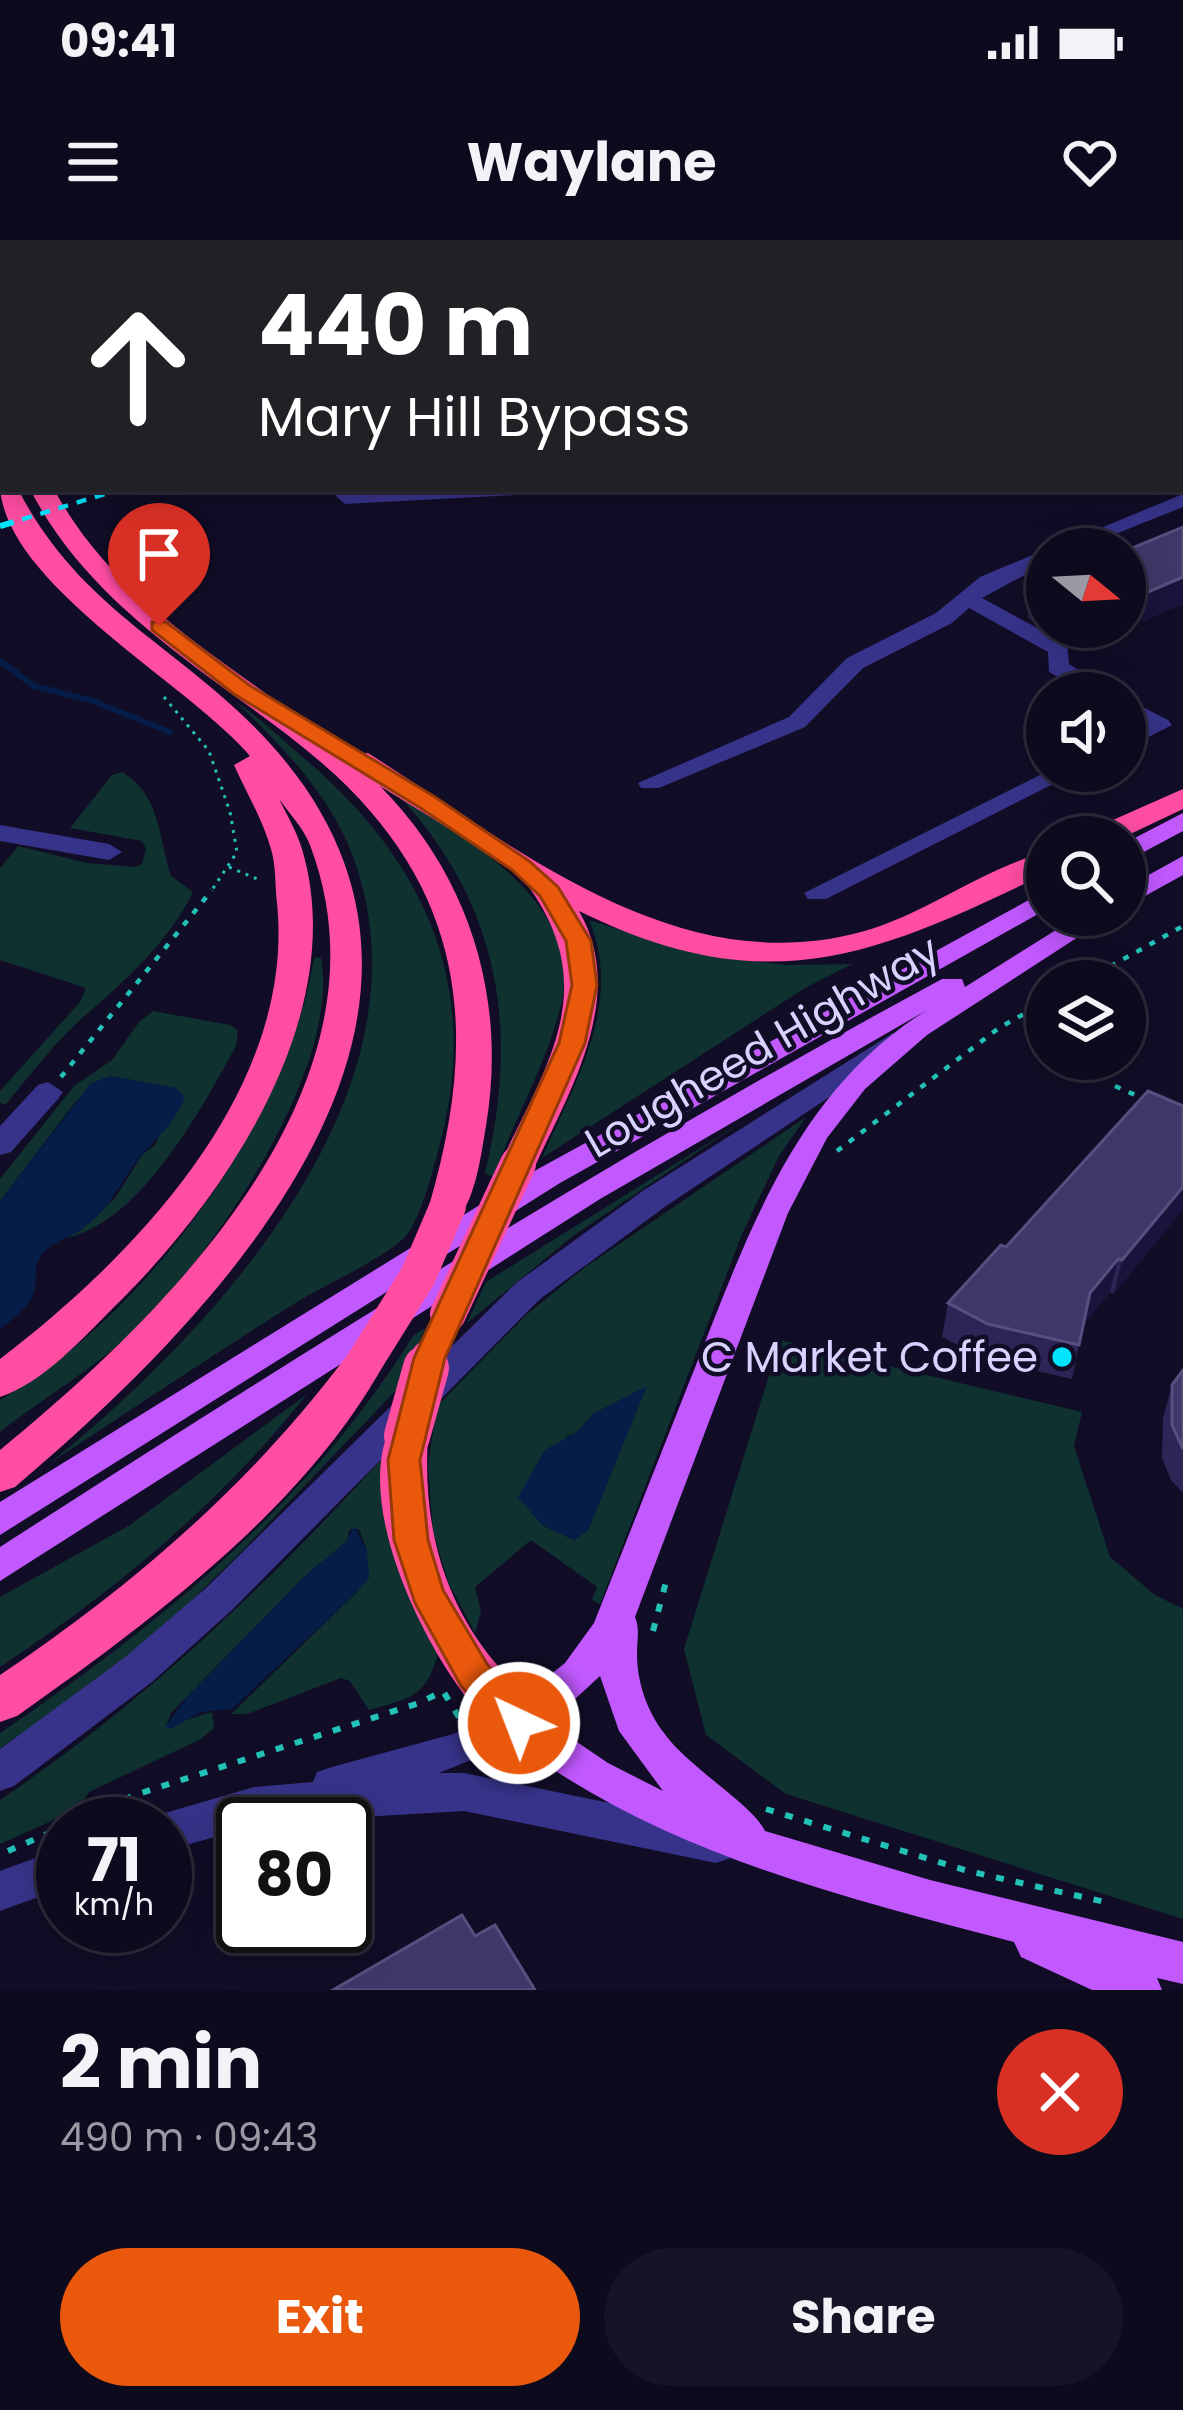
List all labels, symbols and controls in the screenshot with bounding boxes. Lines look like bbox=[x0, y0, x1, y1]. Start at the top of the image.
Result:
text: 09:41 bbox=[60, 10, 177, 73]
text: Waylane bbox=[467, 124, 716, 200]
icon: menu bbox=[60, 129, 126, 195]
icon: heart bbox=[1057, 129, 1123, 195]
text: 440 m bbox=[258, 267, 533, 384]
icon: ahead bbox=[60, 288, 216, 444]
text: Mary Hill Bypass bbox=[258, 379, 691, 455]
pin bbox=[108, 503, 210, 626]
icon: arrive bbox=[126, 521, 192, 587]
north arrow bbox=[1026, 528, 1146, 648]
map controls bbox=[1026, 528, 1146, 1080]
button: sound bbox=[1026, 672, 1146, 792]
button: search bbox=[1026, 816, 1146, 936]
street label: Lougheed Highway bbox=[574, 921, 951, 1172]
button: layers bbox=[1026, 960, 1146, 1080]
place label: C Market Coffee bbox=[701, 1328, 1038, 1387]
marker: C Market Coffee bbox=[1049, 1344, 1075, 1370]
position arrow bbox=[456, 1660, 582, 1786]
speed limit sign: 80 bbox=[216, 1797, 372, 1953]
text: 71 bbox=[87, 1818, 141, 1902]
text: km/h bbox=[74, 1883, 154, 1926]
text: 2 min bbox=[60, 2012, 262, 2113]
button: close bbox=[997, 2029, 1123, 2155]
text: 490 m · 09:43 bbox=[60, 2110, 318, 2165]
button: Exit bbox=[60, 2248, 580, 2386]
button: Share bbox=[604, 2248, 1123, 2386]

